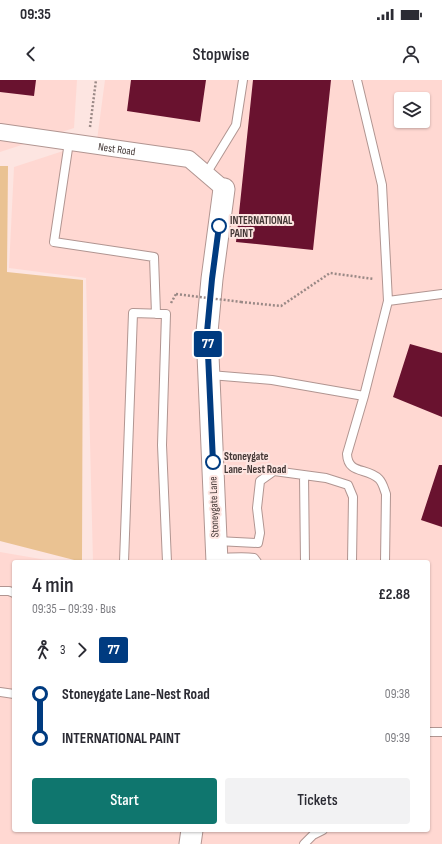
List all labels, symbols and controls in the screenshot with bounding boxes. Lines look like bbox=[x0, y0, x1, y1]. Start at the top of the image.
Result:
text: 09:35 bbox=[20, 5, 51, 24]
icon: back bbox=[20, 43, 42, 65]
icon: person bbox=[400, 43, 422, 65]
text: Stopwise bbox=[192, 44, 250, 65]
map controls bbox=[394, 92, 430, 128]
button: layers bbox=[394, 92, 430, 128]
street label: Nest Road bbox=[97, 140, 137, 158]
place label: INTERNATIONAL PAINT bbox=[230, 214, 293, 240]
marker: INTERNATIONAL PAINT bbox=[211, 218, 227, 234]
line badge: 77 bbox=[190, 331, 226, 357]
text: 77 bbox=[202, 335, 214, 352]
place label: Stoneygate Lane-Nest Road bbox=[224, 450, 286, 476]
marker: Stoneygate Lane-Nest Road bbox=[205, 454, 221, 470]
street label: Stoneygate Lane bbox=[206, 476, 222, 538]
text: 4 min bbox=[32, 572, 74, 599]
text: £2.88 bbox=[378, 585, 410, 604]
text: 09:35 – 09:39 · Bus bbox=[32, 601, 116, 617]
icon: walk bbox=[32, 639, 54, 661]
icon: forward bbox=[71, 639, 93, 661]
text: 77 bbox=[107, 641, 120, 658]
text: 3 bbox=[60, 642, 65, 658]
text: Stoneygate Lane-Nest Road bbox=[62, 685, 210, 704]
text: 09:38 bbox=[385, 686, 410, 702]
text: INTERNATIONAL PAINT bbox=[62, 729, 181, 748]
text: 09:39 bbox=[385, 730, 410, 746]
button: Start bbox=[32, 778, 217, 824]
button: Tickets bbox=[225, 778, 410, 824]

